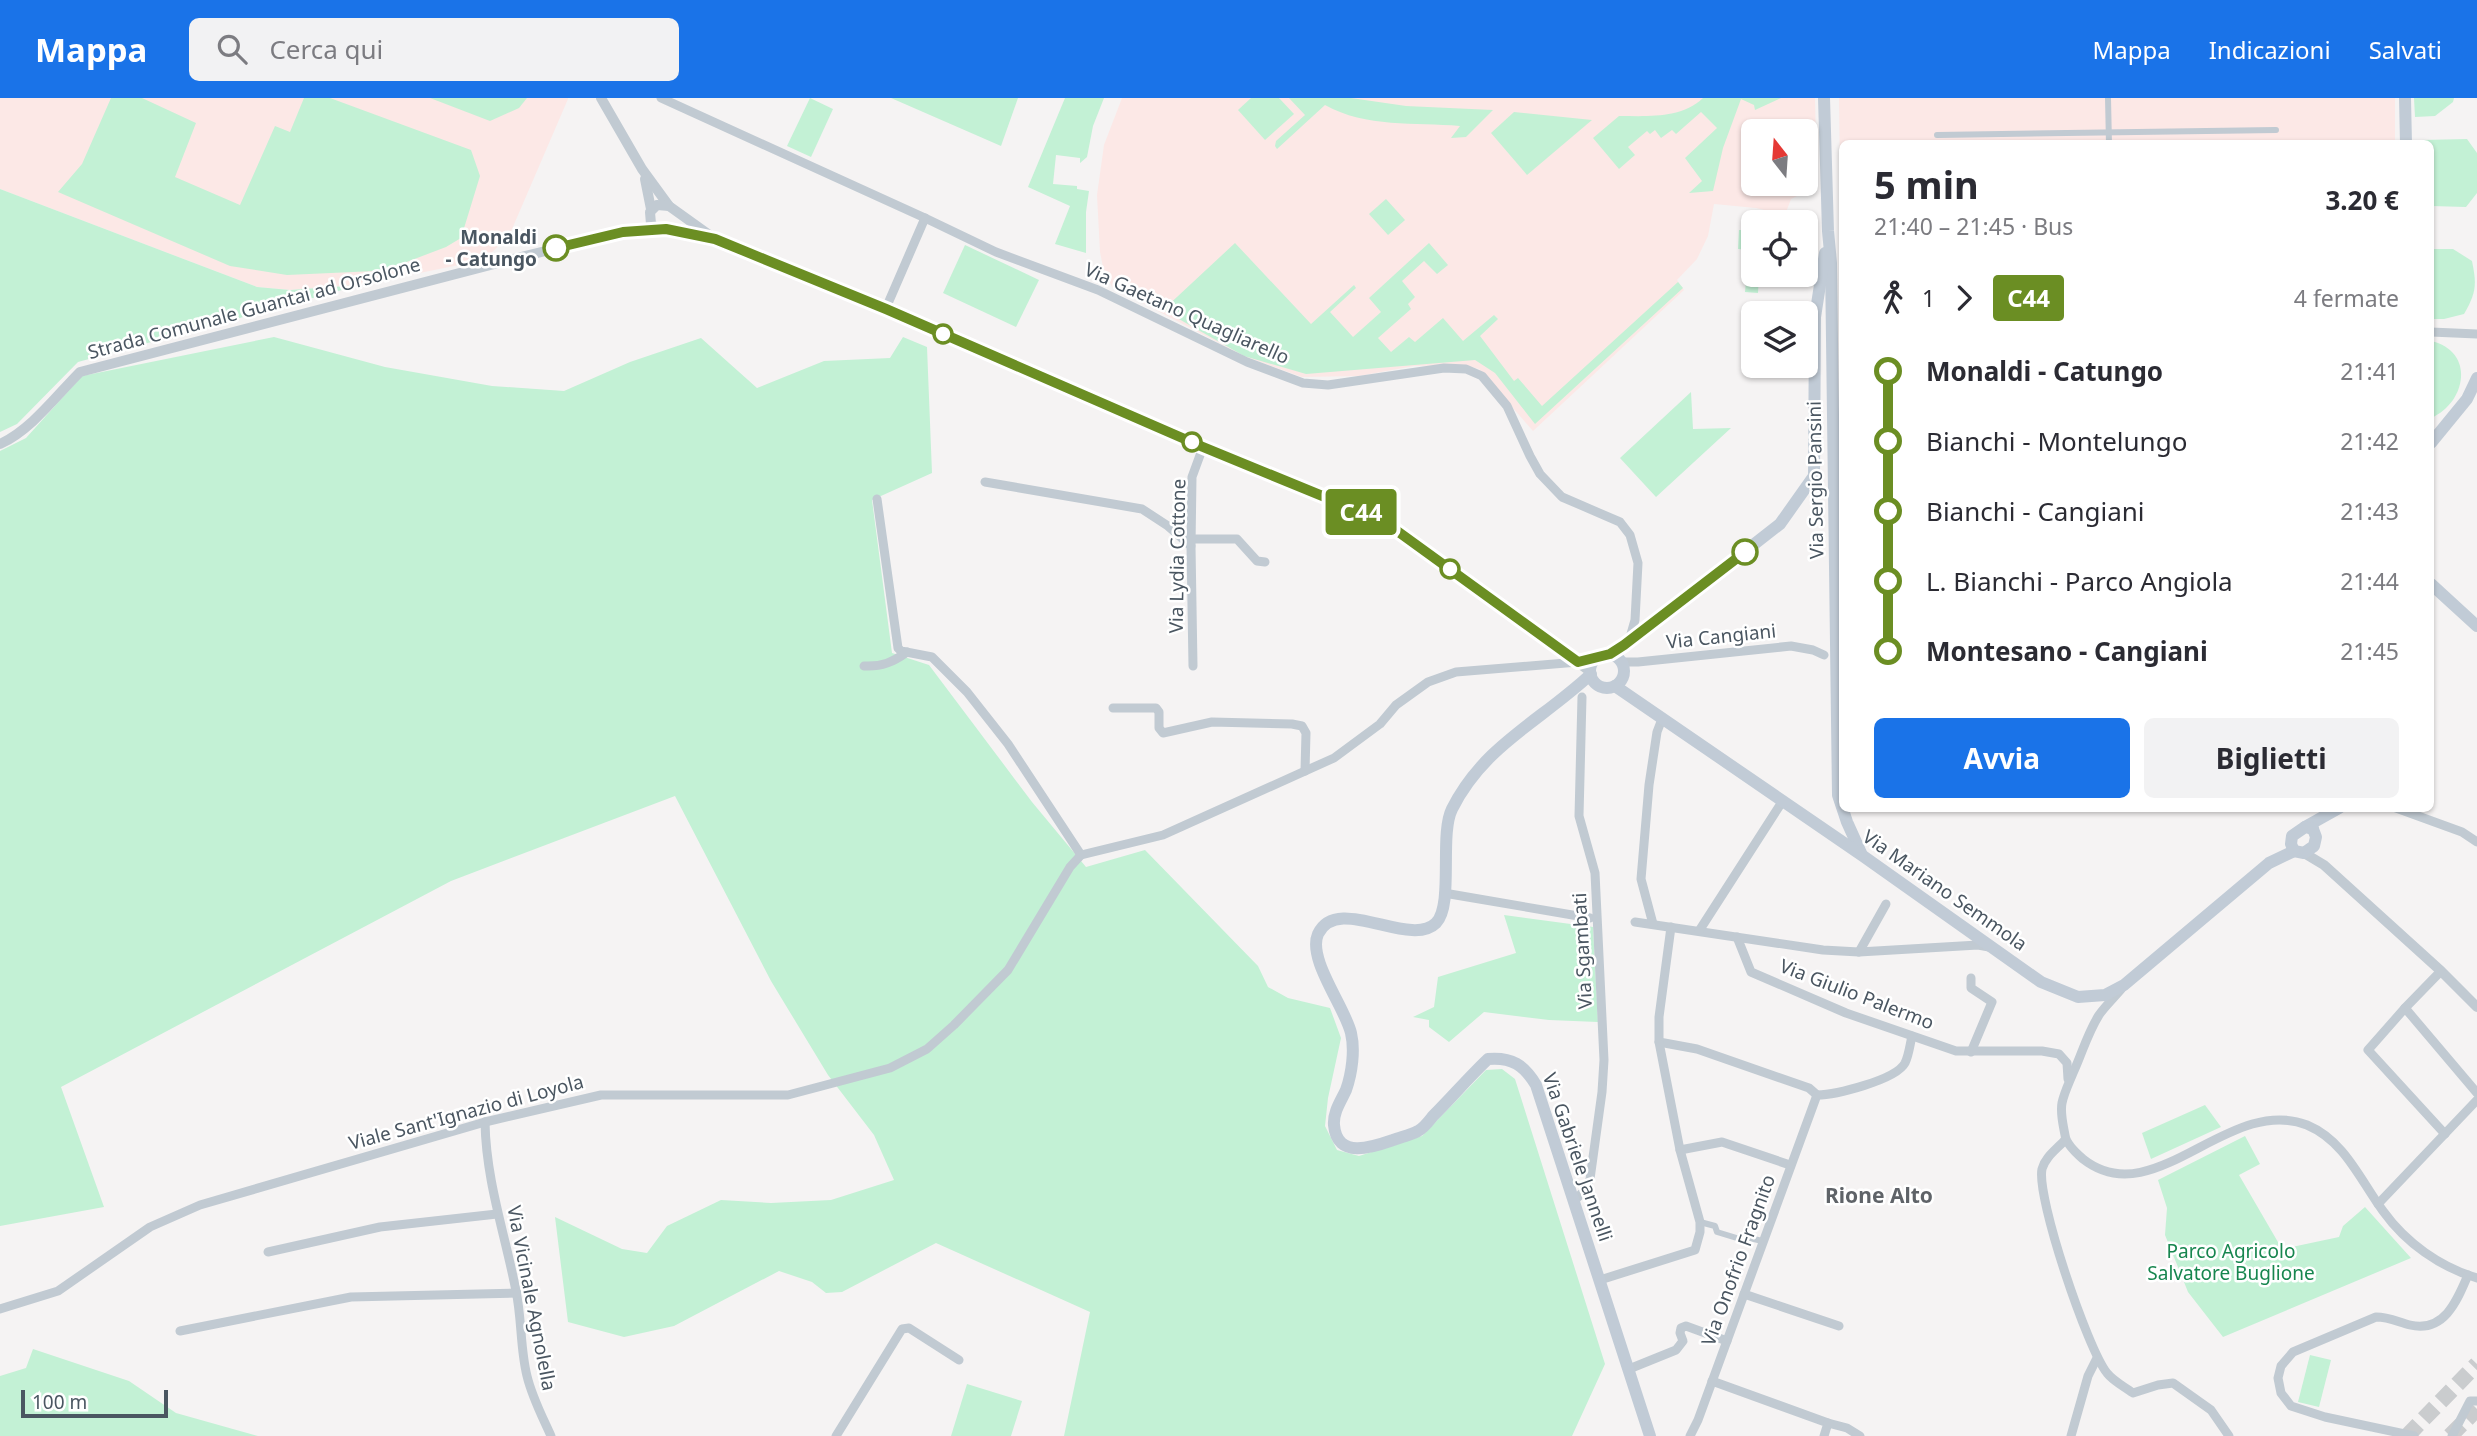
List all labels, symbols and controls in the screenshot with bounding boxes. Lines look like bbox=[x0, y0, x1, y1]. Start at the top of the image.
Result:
search box bbox=[189, 18, 679, 81]
text: Mappa bbox=[35, 27, 147, 72]
icon: search bbox=[213, 30, 251, 68]
text: Cerca qui bbox=[269, 31, 383, 67]
text: Mappa bbox=[2093, 33, 2171, 66]
text: Indicazioni bbox=[2209, 33, 2331, 66]
text: Salvati bbox=[2369, 33, 2442, 66]
north arrow bbox=[1741, 119, 1818, 196]
map controls bbox=[1741, 119, 1818, 378]
text: 5 min bbox=[1874, 158, 1979, 210]
text: 3.20 € bbox=[2325, 182, 2399, 218]
button: locate bbox=[1741, 210, 1818, 287]
text: 21:40 – 21:45 · Bus bbox=[1874, 210, 2073, 242]
place label: Monaldi - Catungo bbox=[446, 224, 537, 272]
marker: Monaldi - Catungo bbox=[543, 235, 569, 261]
street label: Strada Comunale Guantai ad Orsolone bbox=[85, 251, 423, 365]
street label: Via Gaetano Quagliarello bbox=[1080, 256, 1294, 370]
icon: walk bbox=[1874, 279, 1912, 317]
icon: forward bbox=[1945, 279, 1983, 317]
text: C44 bbox=[2007, 281, 2050, 314]
text: 1 bbox=[1922, 282, 1935, 314]
text: 4 fermate bbox=[2294, 282, 2399, 314]
button: layers bbox=[1741, 301, 1818, 378]
unlabelled marker bbox=[933, 324, 953, 344]
text: Monaldi - Catungo bbox=[1926, 353, 2163, 389]
text: 21:41 bbox=[2340, 355, 2399, 387]
street label: Via Sergio Pansini bbox=[1801, 401, 1829, 559]
text: Bianchi - Montelungo bbox=[1926, 423, 2187, 459]
text: 21:42 bbox=[2340, 425, 2399, 457]
unlabelled marker bbox=[1182, 432, 1202, 452]
street label: Via Lydia Cottone bbox=[1163, 478, 1191, 634]
line badge: C44 bbox=[1321, 489, 1401, 535]
text: Bianchi - Cangiani bbox=[1926, 493, 2145, 529]
text: C44 bbox=[1340, 495, 1382, 528]
text: 21:43 bbox=[2340, 495, 2399, 527]
unlabelled marker bbox=[1732, 539, 1758, 565]
unlabelled marker bbox=[1440, 559, 1460, 579]
text: L. Bianchi - Parco Angiola bbox=[1926, 563, 2233, 599]
text: 21:44 bbox=[2340, 565, 2399, 597]
street label: Via Cangiani bbox=[1665, 617, 1777, 655]
text: Montesano - Cangiani bbox=[1926, 633, 2208, 669]
text: 21:45 bbox=[2340, 635, 2399, 667]
button: Avvia bbox=[1874, 718, 2130, 798]
button: Biglietti bbox=[2144, 718, 2399, 798]
street label: Via Mariano Semmola bbox=[1858, 823, 2032, 957]
street label: Via Sgambati bbox=[1566, 892, 1598, 1010]
street label: Via Giulio Palermo bbox=[1776, 953, 1938, 1035]
street label: Viale Sant'Ignazio di Loyola bbox=[346, 1068, 586, 1156]
street label: Via Gabriele Jannelli bbox=[1537, 1069, 1619, 1245]
street label: Via Onofrio Fragnito bbox=[1695, 1171, 1781, 1349]
district label: Rione Alto bbox=[1825, 1181, 1933, 1209]
street label: Via Vicinale Agnolella bbox=[501, 1203, 563, 1393]
park label: Parco Agricolo Salvatore Buglione bbox=[2147, 1238, 2315, 1286]
scale bar bbox=[21, 1387, 168, 1419]
text: 100 m bbox=[32, 1389, 87, 1415]

